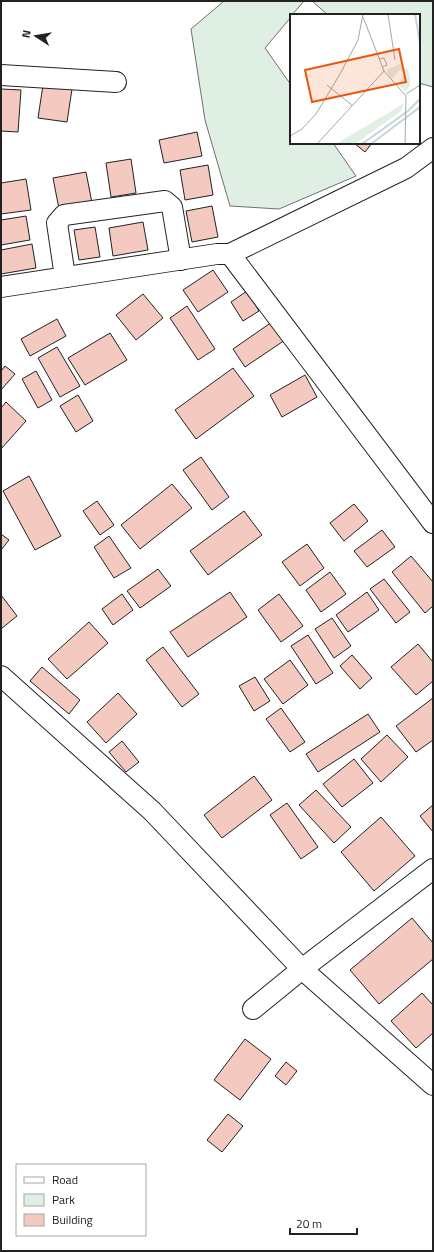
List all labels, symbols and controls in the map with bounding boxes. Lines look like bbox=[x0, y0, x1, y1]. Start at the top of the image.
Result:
inset map bbox=[290, 14, 420, 144]
north arrow bbox=[16, 16, 56, 56]
text: N bbox=[18, 29, 35, 39]
legend bbox=[16, 1164, 146, 1236]
text: Road bbox=[52, 1170, 78, 1189]
text: Park bbox=[52, 1190, 75, 1209]
text: Building bbox=[52, 1210, 93, 1229]
scale bar bbox=[290, 1210, 357, 1236]
text: 20 m bbox=[296, 1214, 322, 1233]

